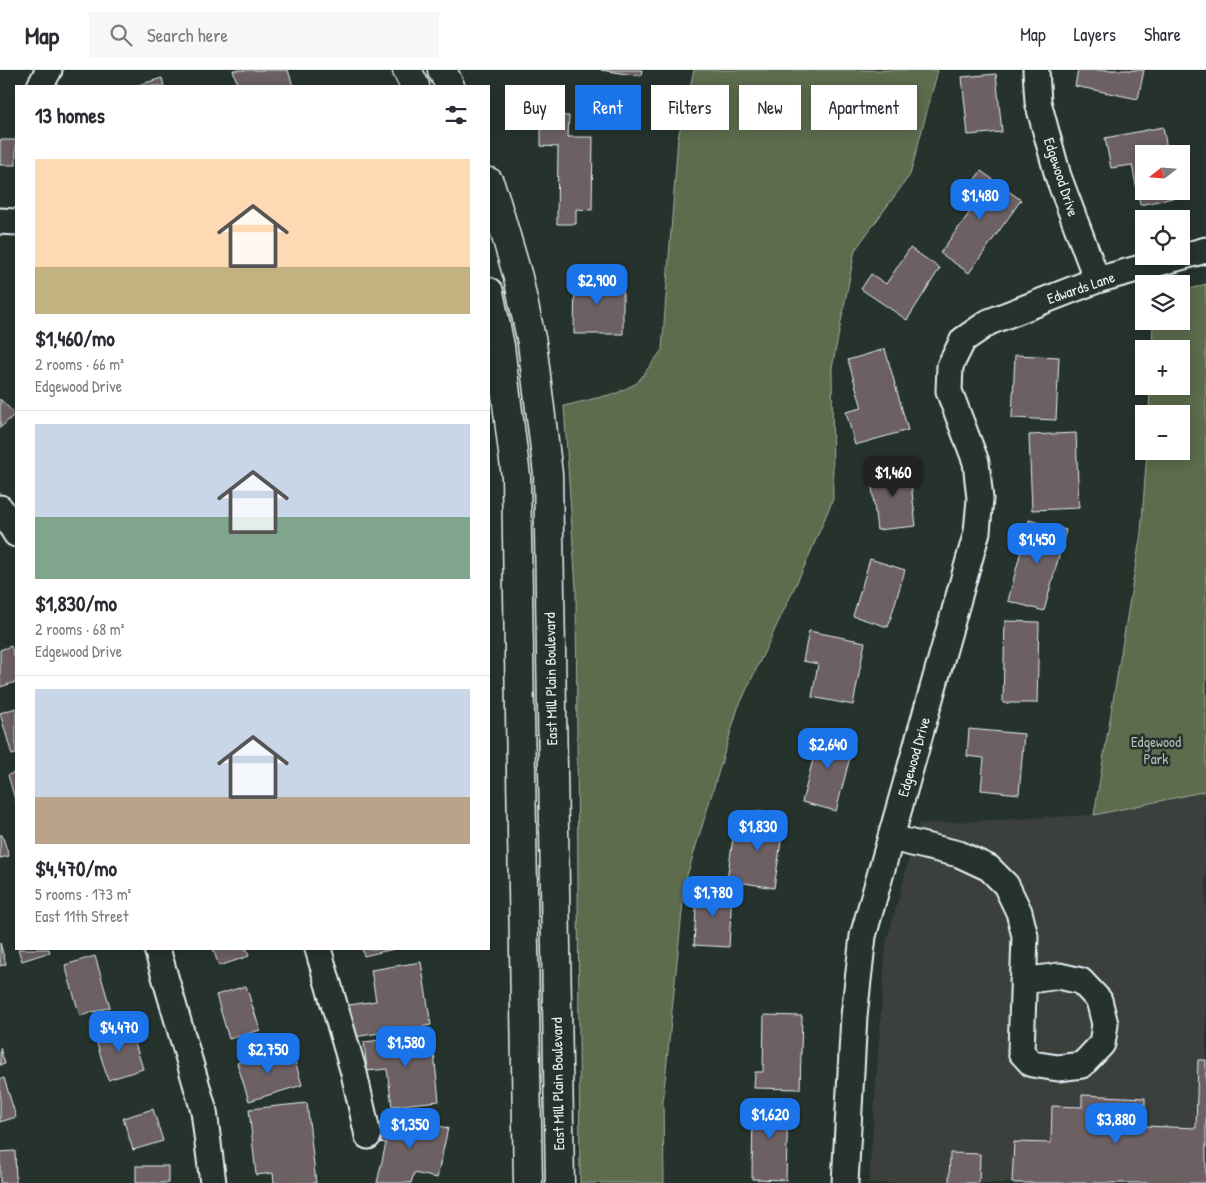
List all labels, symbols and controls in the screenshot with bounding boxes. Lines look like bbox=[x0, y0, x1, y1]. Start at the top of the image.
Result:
search box bbox=[89, 12, 439, 57]
text: Map bbox=[25, 19, 59, 51]
icon: search bbox=[107, 21, 135, 49]
text: Search here bbox=[147, 22, 228, 48]
text: Map bbox=[1020, 22, 1046, 47]
text: Layers bbox=[1074, 22, 1116, 47]
text: Share bbox=[1144, 22, 1181, 47]
chip: Buy bbox=[505, 85, 565, 130]
chip: Rent bbox=[575, 85, 641, 130]
chip: Filters bbox=[651, 85, 729, 130]
chip: New bbox=[739, 85, 801, 130]
chip: Apartment bbox=[811, 85, 917, 130]
text: 13 homes bbox=[35, 101, 105, 130]
icon: filters bbox=[442, 101, 470, 129]
street label: Edgewood Drive bbox=[1039, 135, 1084, 219]
north arrow bbox=[1135, 145, 1190, 200]
map controls bbox=[1135, 145, 1190, 460]
pin: $1,480 bbox=[939, 178, 1021, 221]
text: $1,480 bbox=[961, 184, 999, 206]
icon: home bbox=[208, 191, 298, 281]
button: locate bbox=[1135, 210, 1190, 265]
pin: $2,900 bbox=[556, 264, 638, 306]
street label: Edwards Lane bbox=[1044, 266, 1118, 309]
text: $2,900 bbox=[577, 269, 617, 291]
button: layers bbox=[1135, 275, 1190, 330]
text: $1,460/mo bbox=[35, 324, 115, 353]
button: + bbox=[1135, 340, 1190, 395]
text: 2 rooms · 66 m² bbox=[35, 353, 124, 375]
text: Edgewood Drive bbox=[35, 375, 122, 397]
button: − bbox=[1135, 405, 1190, 460]
pin: $1,460 bbox=[852, 456, 934, 498]
icon: home bbox=[208, 457, 298, 547]
text: $1,460 bbox=[875, 461, 911, 483]
pin: $1,450 bbox=[996, 522, 1078, 565]
text: $1,450 bbox=[1018, 528, 1056, 550]
text: $1,830/mo bbox=[35, 589, 117, 618]
street label: East Mill Plain Boulevard bbox=[539, 612, 562, 746]
text: 2 rooms · 68 m² bbox=[35, 618, 124, 640]
text: Edgewood Drive bbox=[35, 640, 122, 662]
street label: Edgewood Drive bbox=[892, 715, 935, 799]
icon: home bbox=[208, 722, 298, 812]
pin: $2,640 bbox=[787, 728, 869, 770]
park label: Edgewood Park bbox=[1131, 731, 1181, 769]
text: $2,640 bbox=[809, 733, 847, 755]
pin: $1,830 bbox=[717, 810, 799, 852]
text: $1,830 bbox=[739, 815, 777, 837]
text: $4,470/mo bbox=[35, 854, 117, 883]
pin: $1,780 bbox=[672, 876, 754, 918]
text: $1,780 bbox=[693, 881, 733, 903]
text: 5 rooms · 173 m² bbox=[35, 883, 131, 905]
text: East 11th Street bbox=[35, 905, 128, 927]
pin: $4,470 bbox=[78, 1010, 160, 1053]
text: $4,470 bbox=[100, 1016, 138, 1038]
street label: East Mill Plain Boulevard bbox=[546, 1017, 569, 1151]
pin: $1,580 bbox=[365, 1026, 447, 1068]
text: $1,580 bbox=[387, 1031, 425, 1053]
pin: $2,750 bbox=[227, 1032, 309, 1075]
text: $2,750 bbox=[248, 1038, 288, 1060]
pin: $1,620 bbox=[729, 1098, 811, 1140]
pin: $3,880 bbox=[1075, 1102, 1157, 1145]
text: $1,620 bbox=[751, 1103, 789, 1125]
pin: $1,350 bbox=[369, 1108, 451, 1150]
text: $3,880 bbox=[1096, 1108, 1136, 1130]
text: $1,350 bbox=[391, 1113, 429, 1135]

